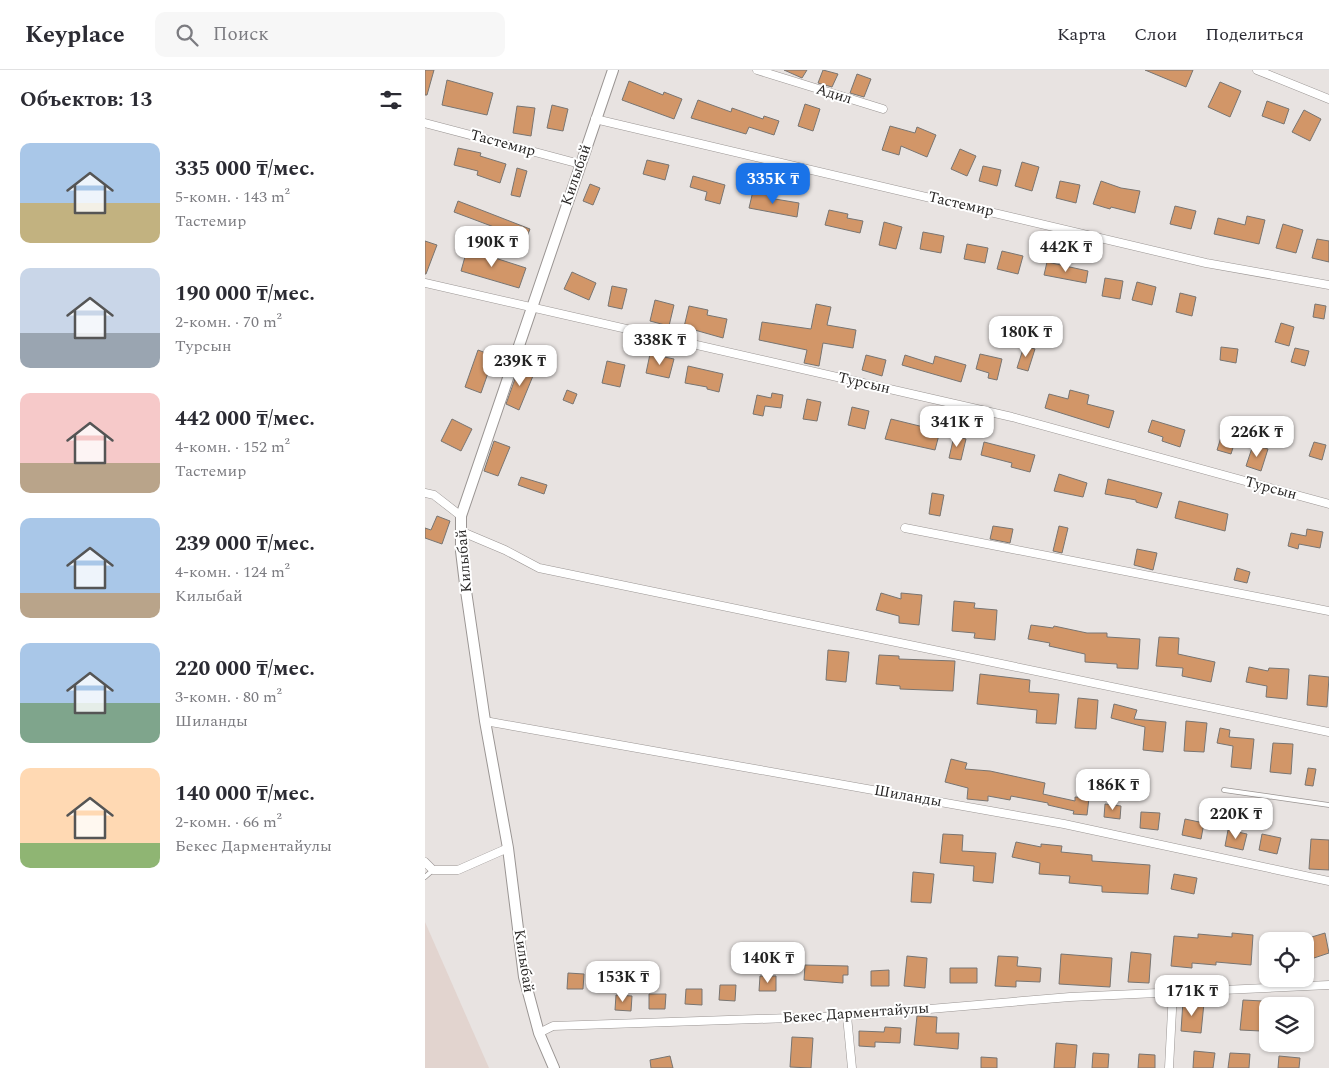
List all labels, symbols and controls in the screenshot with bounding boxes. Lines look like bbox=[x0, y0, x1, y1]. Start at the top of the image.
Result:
search box bbox=[155, 12, 505, 57]
text: Keyplace bbox=[25, 17, 125, 53]
text: Поиск bbox=[213, 20, 269, 49]
icon: search bbox=[173, 21, 201, 49]
text: Карта bbox=[1057, 21, 1106, 48]
text: Слои bbox=[1134, 21, 1177, 48]
text: Поделиться bbox=[1205, 21, 1304, 48]
street label: Адил bbox=[813, 78, 855, 110]
text: Объектов: 13 bbox=[20, 84, 152, 116]
icon: filters bbox=[377, 86, 405, 114]
street label: Тастемир bbox=[468, 123, 538, 163]
street label: Килыбай bbox=[555, 141, 597, 209]
text: 335 000 ₸/мес. bbox=[175, 153, 315, 185]
pin: 335K ₸ bbox=[732, 162, 814, 205]
icon: home bbox=[60, 163, 120, 223]
text: 335K ₸ bbox=[747, 167, 799, 191]
text: 5-комн. · 143 m² bbox=[175, 185, 290, 209]
street label: Тастемир bbox=[926, 185, 996, 223]
text: Тастемир bbox=[175, 209, 246, 233]
pin: 190K ₸ bbox=[451, 226, 533, 268]
text: 190K ₸ bbox=[466, 230, 518, 254]
pin: 442K ₸ bbox=[1025, 230, 1107, 273]
text: 442K ₸ bbox=[1040, 235, 1092, 259]
text: 190 000 ₸/мес. bbox=[175, 278, 315, 310]
icon: home bbox=[60, 288, 120, 348]
text: 2-комн. · 70 m² bbox=[175, 310, 282, 334]
pin: 180K ₸ bbox=[985, 316, 1067, 358]
text: 180K ₸ bbox=[1000, 320, 1052, 344]
pin: 338K ₸ bbox=[619, 324, 701, 366]
text: 338K ₸ bbox=[634, 328, 686, 352]
text: Турсын bbox=[175, 334, 232, 358]
pin: 239K ₸ bbox=[479, 344, 561, 387]
text: 239K ₸ bbox=[494, 349, 546, 373]
street label: Турсын bbox=[836, 366, 893, 400]
text: 442 000 ₸/мес. bbox=[175, 403, 315, 435]
pin: 341K ₸ bbox=[916, 406, 998, 448]
text: 341K ₸ bbox=[931, 410, 983, 434]
icon: home bbox=[60, 413, 120, 473]
pin: 226K ₸ bbox=[1216, 416, 1298, 458]
text: 226K ₸ bbox=[1231, 420, 1283, 444]
text: 4-комн. · 152 m² bbox=[175, 435, 290, 459]
text: Тастемир bbox=[175, 459, 246, 483]
street label: Турсын bbox=[1242, 470, 1300, 506]
text: 239 000 ₸/мес. bbox=[175, 528, 315, 560]
street label: Килыбай bbox=[450, 528, 478, 594]
icon: home bbox=[60, 538, 120, 598]
text: 4-комн. · 124 m² bbox=[175, 560, 290, 584]
text: Килыбай bbox=[175, 584, 243, 608]
text: 220 000 ₸/мес. bbox=[175, 653, 315, 685]
icon: home bbox=[60, 663, 120, 723]
text: 3-комн. · 80 m² bbox=[175, 685, 282, 709]
text: Шиланды bbox=[175, 709, 248, 733]
pin: 186K ₸ bbox=[1072, 768, 1154, 811]
text: 186K ₸ bbox=[1087, 773, 1139, 797]
text: 140 000 ₸/мес. bbox=[175, 778, 315, 810]
street label: Шиланды bbox=[872, 779, 944, 813]
icon: home bbox=[60, 788, 120, 848]
pin: 220K ₸ bbox=[1195, 798, 1277, 840]
text: 220K ₸ bbox=[1210, 802, 1262, 826]
text: 2-комн. · 66 m² bbox=[175, 810, 282, 834]
text: Бекес Дарментайулы bbox=[175, 834, 332, 858]
street label: Килыбай bbox=[508, 928, 540, 994]
map controls bbox=[1259, 932, 1314, 1052]
button: locate bbox=[1259, 932, 1314, 987]
pin: 140K ₸ bbox=[727, 942, 809, 984]
text: 140K ₸ bbox=[742, 946, 794, 970]
pin: 153K ₸ bbox=[582, 960, 664, 1003]
text: 153K ₸ bbox=[597, 965, 649, 989]
pin: 171K ₸ bbox=[1151, 974, 1233, 1017]
text: 171K ₸ bbox=[1166, 979, 1218, 1003]
street label: Бекес Дарментайулы bbox=[782, 996, 930, 1030]
button: layers bbox=[1259, 997, 1314, 1052]

